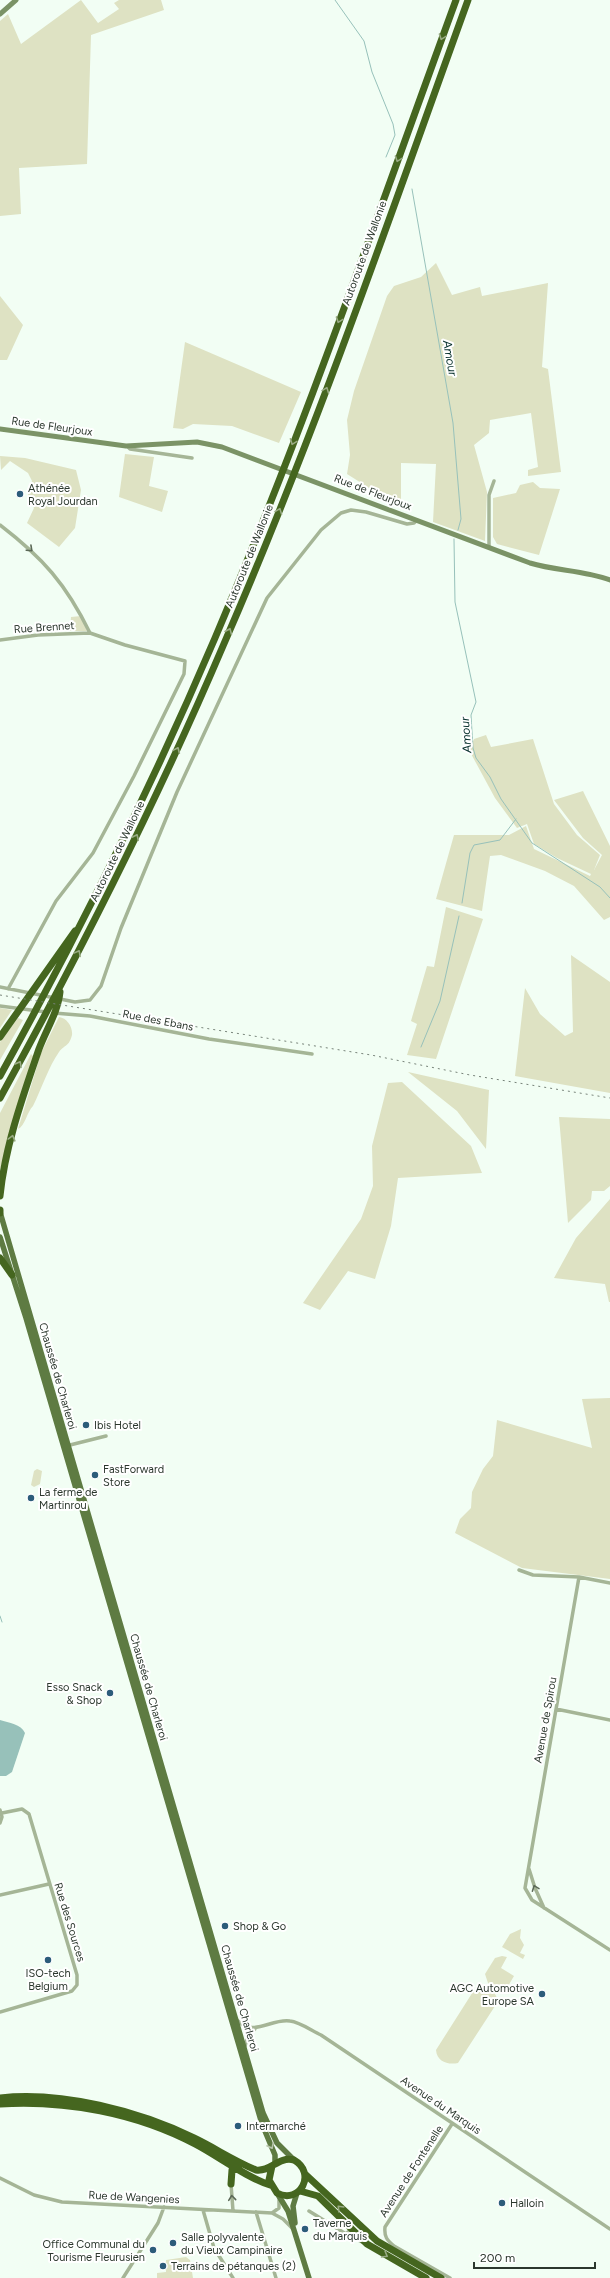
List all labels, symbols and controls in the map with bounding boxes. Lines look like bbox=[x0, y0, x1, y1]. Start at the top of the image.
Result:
one-way arrow bbox=[439, 33, 447, 40]
one-way arrow bbox=[394, 155, 402, 162]
street label: Autoroute de Wallonie bbox=[340, 199, 389, 307]
one-way arrow bbox=[335, 317, 344, 324]
water label: Amour bbox=[440, 338, 460, 378]
one-way arrow bbox=[321, 386, 329, 393]
street label: Rue de Fleurjoux bbox=[10, 414, 94, 439]
one-way arrow bbox=[290, 439, 298, 446]
street label: Rue de Fleurjoux bbox=[332, 472, 414, 513]
place label: Athénée Royal Jourdan bbox=[28, 482, 98, 508]
marker: Athénée Royal Jourdan bbox=[15, 489, 25, 499]
street label: Autoroute de Wallonie bbox=[223, 503, 276, 610]
one-way arrow bbox=[274, 508, 282, 515]
one-way arrow bbox=[25, 545, 33, 552]
street label: Rue Brennet bbox=[13, 619, 75, 636]
one-way arrow bbox=[225, 628, 233, 635]
water label: Amour bbox=[458, 716, 474, 755]
one-way arrow bbox=[172, 747, 180, 755]
street label: Autoroute de Wallonie bbox=[87, 799, 147, 904]
one-way arrow bbox=[131, 834, 139, 841]
one-way arrow bbox=[73, 950, 81, 957]
street label: Rue des Ebans bbox=[121, 1007, 194, 1034]
one-way arrow bbox=[14, 1061, 21, 1068]
one-way arrow bbox=[7, 1134, 15, 1141]
street label: Chaussée de Charleroi bbox=[36, 1321, 79, 1431]
place label: Ibis Hotel bbox=[94, 1419, 141, 1432]
marker: Ibis Hotel bbox=[81, 1420, 91, 1430]
place label: FastForward Store bbox=[103, 1463, 164, 1489]
marker: FastForward Store bbox=[90, 1470, 100, 1480]
place label: La ferme de Martinrou bbox=[39, 1486, 97, 1512]
marker: La ferme de Martinrou bbox=[26, 1493, 36, 1503]
street label: Chaussée de Charleroi bbox=[127, 1632, 170, 1742]
street label: Avenue de Spirou bbox=[532, 1676, 559, 1764]
place label: Esso Snack & Shop bbox=[46, 1681, 103, 1707]
marker: Esso Snack & Shop bbox=[105, 1688, 115, 1698]
street label: Rue des Sources bbox=[51, 1881, 88, 1963]
one-way arrow bbox=[532, 1885, 540, 1892]
place label: Shop & Go bbox=[233, 1920, 286, 1933]
marker: Shop & Go bbox=[220, 1921, 230, 1931]
street label: Chaussée de Charleroi bbox=[218, 1943, 261, 2053]
marker: ISO-tech Belgium bbox=[43, 1955, 53, 1965]
place label: ISO-tech Belgium bbox=[25, 1967, 71, 1993]
place label: AGC Automotive Europe SA bbox=[450, 1982, 535, 2008]
marker: AGC Automotive Europe SA bbox=[537, 1989, 547, 1999]
street label: Avenue du Marquis bbox=[398, 2074, 483, 2137]
place label: Intermarché bbox=[246, 2120, 306, 2133]
marker: Intermarché bbox=[233, 2121, 243, 2131]
street label: Avenue de Fontenelle bbox=[377, 2123, 446, 2220]
one-way arrow bbox=[266, 2142, 274, 2149]
street label: Rue de Wangenies bbox=[88, 2189, 180, 2206]
one-way arrow bbox=[228, 2195, 237, 2201]
place label: Halloin bbox=[510, 2197, 544, 2210]
marker: Halloin bbox=[497, 2198, 507, 2208]
one-way arrow bbox=[337, 2205, 345, 2213]
place label: Taverne du Marquis bbox=[313, 2217, 367, 2243]
marker: Taverne du Marquis bbox=[300, 2224, 310, 2234]
place label: Salle polyvalente du Vieux Campinaire bbox=[181, 2231, 283, 2257]
place label: Office Communal du Tourisme Fleurusien bbox=[42, 2238, 145, 2264]
marker: Salle polyvalente du Vieux Campinaire bbox=[168, 2238, 178, 2248]
scale bar bbox=[474, 2244, 595, 2270]
marker: Office Communal du Tourisme Fleurusien bbox=[148, 2245, 158, 2255]
one-way arrow bbox=[381, 2250, 388, 2257]
text: 200 m bbox=[480, 2251, 515, 2265]
place label: Terrains de pétanques (2) bbox=[171, 2260, 296, 2273]
marker: Terrains de pétanques (2) bbox=[158, 2261, 168, 2271]

